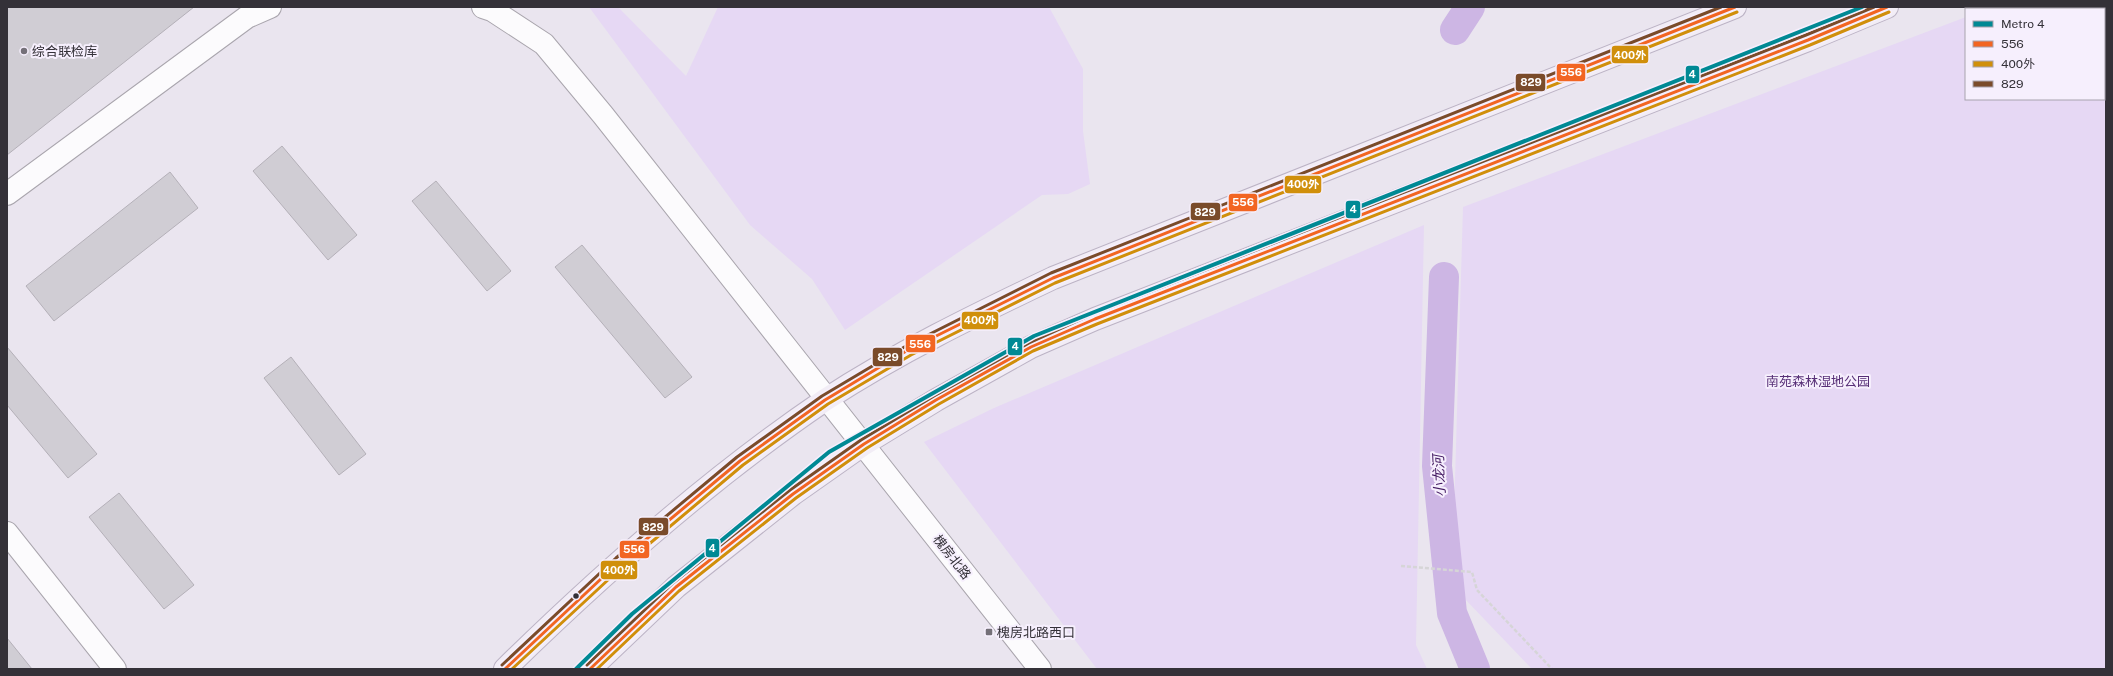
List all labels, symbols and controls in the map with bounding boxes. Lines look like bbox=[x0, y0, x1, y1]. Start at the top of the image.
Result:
legend bbox=[1965, 8, 2105, 100]
text: Metro 4 bbox=[2001, 17, 2045, 31]
text: 556 bbox=[2001, 37, 2024, 51]
place label: 综合联检库 bbox=[32, 44, 97, 59]
line badge: 400外 bbox=[1611, 45, 1649, 64]
marker: 综合联检库 bbox=[19, 46, 29, 56]
text: 400外 bbox=[1614, 49, 1646, 61]
text: 400外 bbox=[2001, 57, 2035, 71]
line badge: 556 bbox=[1556, 63, 1586, 82]
line badge: 4 bbox=[1685, 65, 1700, 84]
text: 556 bbox=[1560, 66, 1582, 78]
text: 4 bbox=[1688, 68, 1696, 80]
line badge: 829 bbox=[1515, 73, 1546, 92]
text: 829 bbox=[1520, 76, 1542, 88]
text: 829 bbox=[2001, 77, 2023, 91]
line badge: 400外 bbox=[1284, 175, 1322, 194]
text: 400外 bbox=[1287, 178, 1319, 190]
line badge: 556 bbox=[1228, 193, 1258, 212]
text: 556 bbox=[1232, 196, 1254, 208]
line badge: 4 bbox=[1345, 200, 1361, 219]
line badge: 829 bbox=[1190, 202, 1221, 221]
text: 4 bbox=[1349, 203, 1357, 215]
text: 829 bbox=[1194, 206, 1216, 218]
line badge: 400外 bbox=[961, 311, 999, 330]
text: 400外 bbox=[964, 314, 996, 326]
line badge: 556 bbox=[905, 334, 936, 353]
line badge: 4 bbox=[1007, 337, 1023, 356]
text: 556 bbox=[909, 338, 931, 350]
text: 4 bbox=[1011, 340, 1019, 352]
line badge: 829 bbox=[872, 347, 903, 367]
text: 829 bbox=[877, 351, 899, 363]
park label: 南苑森林湿地公园 bbox=[1766, 374, 1870, 389]
water label: 小龙河 bbox=[1430, 452, 1448, 497]
line badge: 829 bbox=[638, 517, 669, 536]
text: 829 bbox=[642, 521, 664, 533]
street label: 槐房北路 bbox=[930, 532, 974, 582]
line badge: 4 bbox=[705, 538, 720, 558]
line badge: 556 bbox=[619, 540, 650, 559]
text: 4 bbox=[708, 542, 716, 554]
text: 556 bbox=[623, 543, 645, 555]
line badge: 400外 bbox=[600, 560, 638, 580]
text: 400外 bbox=[603, 564, 635, 576]
unlabelled marker bbox=[571, 591, 581, 601]
place label: 槐房北路西口 bbox=[997, 625, 1075, 640]
marker: 槐房北路西口 bbox=[984, 627, 994, 637]

